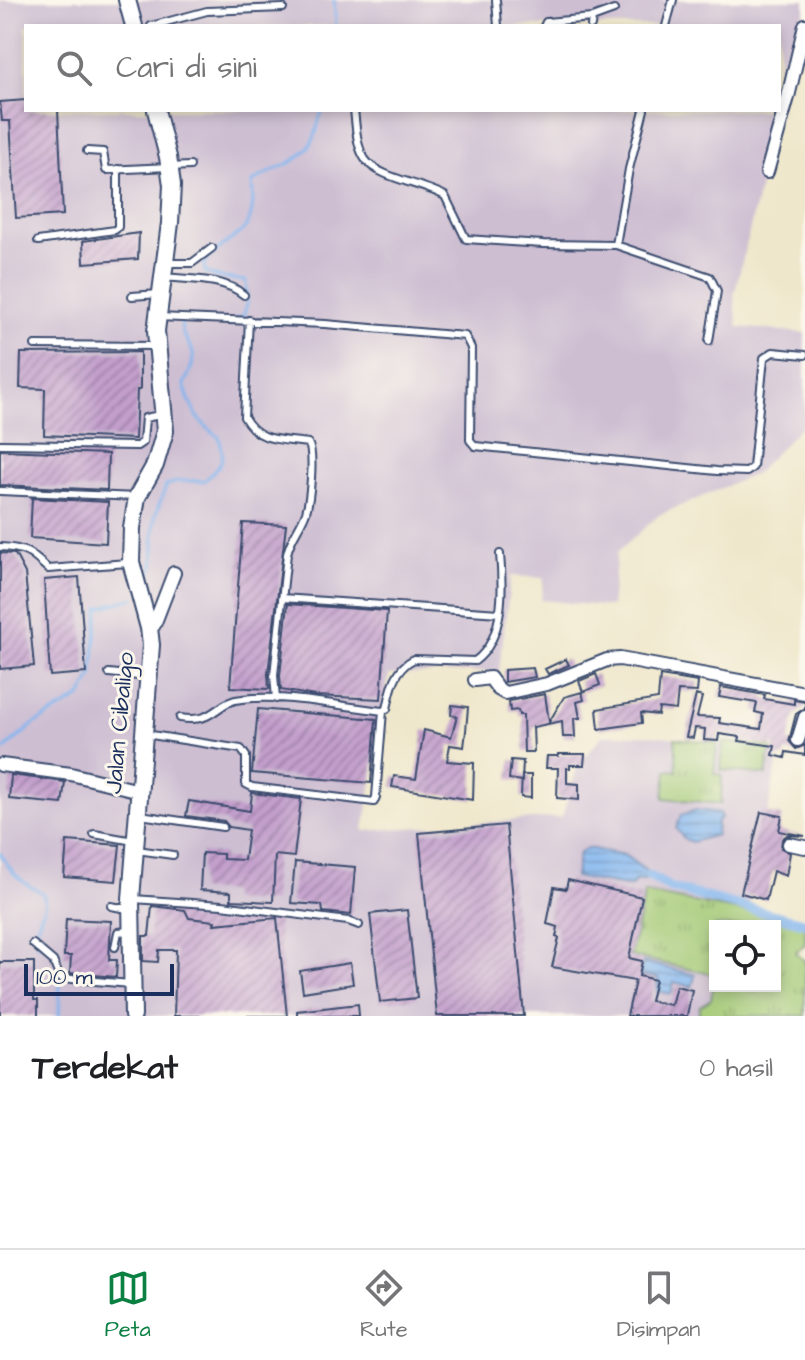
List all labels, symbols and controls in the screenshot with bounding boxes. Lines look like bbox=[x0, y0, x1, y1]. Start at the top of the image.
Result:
search box bbox=[24, 24, 781, 112]
icon: search bbox=[52, 46, 96, 90]
text: Cari di sini bbox=[116, 47, 257, 89]
street label: Jalan Cibaligo bbox=[97, 650, 144, 795]
map controls bbox=[709, 920, 781, 992]
button: locate bbox=[709, 920, 781, 992]
scale bar bbox=[24, 960, 174, 996]
text: 100 m bbox=[36, 962, 93, 993]
text: Terdekat bbox=[32, 1044, 178, 1092]
text: 0 hasil bbox=[699, 1050, 773, 1086]
tab: Peta bbox=[105, 1266, 151, 1345]
tab: Rute bbox=[360, 1266, 408, 1345]
tab: Disimpan bbox=[617, 1266, 700, 1345]

